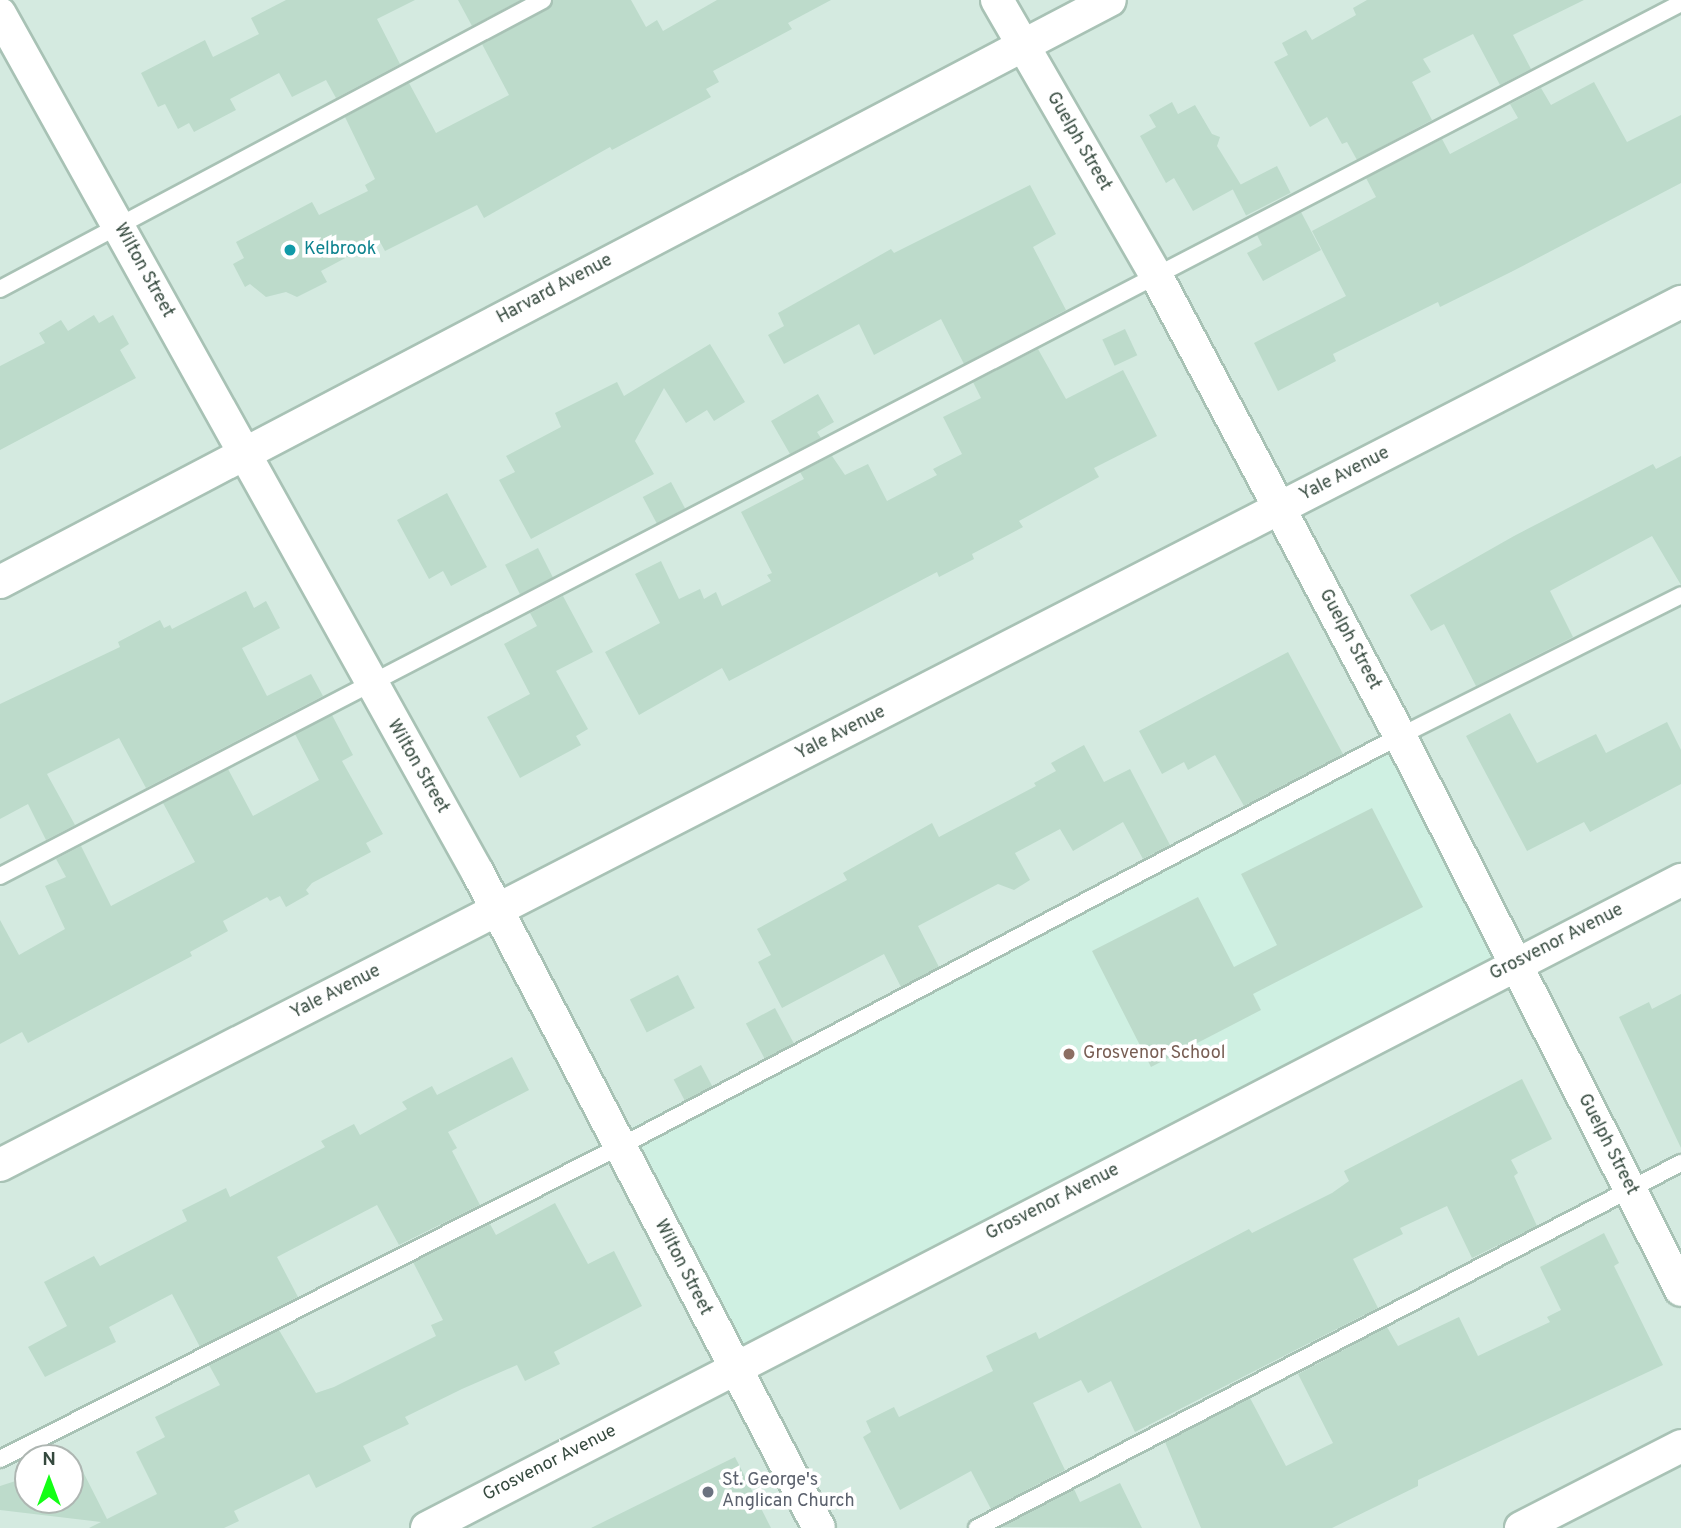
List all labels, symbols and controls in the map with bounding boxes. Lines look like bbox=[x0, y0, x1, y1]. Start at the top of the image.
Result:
street label: Guelph Street bbox=[1041, 89, 1115, 195]
street label: Wilton Street bbox=[108, 220, 178, 322]
place label: Kelbrook bbox=[304, 239, 376, 261]
marker: Kelbrook bbox=[282, 242, 298, 258]
street label: Harvard Avenue bbox=[493, 250, 617, 330]
street label: Yale Avenue bbox=[1296, 443, 1394, 507]
street label: Guelph Street bbox=[1313, 586, 1385, 694]
street label: Yale Avenue bbox=[792, 702, 890, 766]
street label: Wilton Street bbox=[381, 716, 453, 818]
street label: Grosvenor Avenue bbox=[1486, 900, 1628, 986]
street label: Yale Avenue bbox=[287, 961, 385, 1025]
place label: Grosvenor School bbox=[1083, 1043, 1225, 1065]
marker: Grosvenor School bbox=[1061, 1046, 1077, 1062]
street label: Guelph Street bbox=[1572, 1091, 1642, 1199]
street label: Grosvenor Avenue bbox=[982, 1160, 1124, 1246]
street label: Wilton Street bbox=[649, 1216, 715, 1320]
street label: Grosvenor Avenue bbox=[479, 1421, 621, 1507]
north arrow bbox=[14, 1444, 84, 1514]
text: N bbox=[42, 1448, 56, 1472]
place label: St. George's Anglican Church bbox=[722, 1471, 855, 1514]
marker: St. George's Anglican Church bbox=[700, 1484, 716, 1500]

